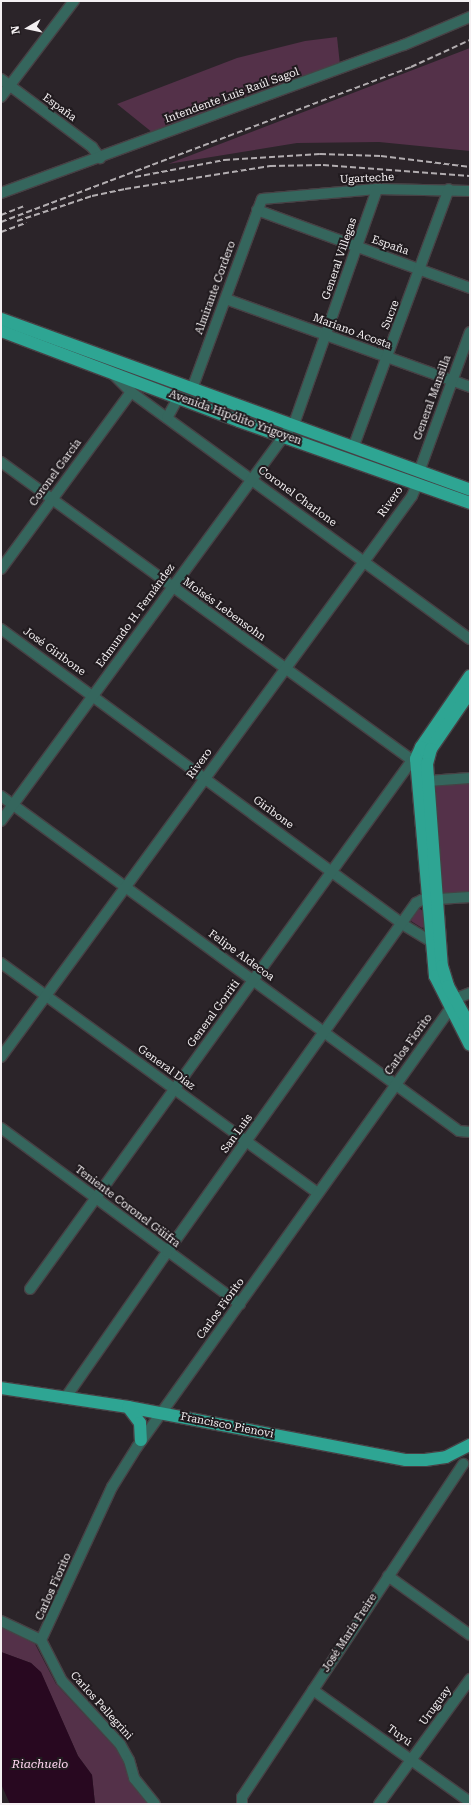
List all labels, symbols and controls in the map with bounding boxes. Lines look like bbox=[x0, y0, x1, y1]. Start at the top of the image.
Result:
north arrow bbox=[8, 8, 48, 48]
text: N bbox=[9, 25, 23, 35]
street label: Intendente Luis Raúl Sagol bbox=[163, 66, 301, 126]
street label: España bbox=[40, 91, 78, 125]
street label: Ugarteche bbox=[339, 171, 395, 187]
street label: General Villegas bbox=[320, 216, 360, 302]
street label: España bbox=[370, 234, 410, 258]
street label: Almirante Cordero bbox=[193, 239, 239, 337]
street label: Sucre bbox=[379, 298, 403, 332]
street label: Mariano Acosta bbox=[311, 312, 393, 352]
street label: General Mansilla bbox=[412, 354, 454, 442]
street label: Avenida Hipólito Yrigoyen bbox=[167, 388, 303, 448]
street label: Coronel García bbox=[27, 437, 85, 509]
street label: Coronel Charlone bbox=[255, 464, 339, 530]
street label: Rivero bbox=[376, 484, 406, 520]
street label: Edmundo H. Fernández bbox=[94, 562, 178, 670]
street label: Moisés Lebensohn bbox=[180, 576, 268, 644]
street label: José Giribone bbox=[20, 625, 88, 679]
street label: Rivero bbox=[185, 746, 215, 782]
street label: Giribone bbox=[250, 794, 296, 832]
street label: Felipe Aldecoa bbox=[206, 928, 276, 984]
street label: General Gorriti bbox=[185, 978, 243, 1050]
street label: Carlos Fiorito bbox=[382, 1012, 436, 1078]
street label: General Díaz bbox=[135, 1043, 197, 1093]
street label: San Luis bbox=[218, 1112, 256, 1156]
street label: Teniente Coronel Güifra bbox=[72, 1163, 182, 1251]
street label: Carlos Fiorito bbox=[194, 1276, 248, 1342]
street label: Francisco Pienovi bbox=[179, 1410, 275, 1442]
street label: Carlos Fiorito bbox=[33, 1551, 75, 1623]
street label: José María Freire bbox=[320, 1591, 380, 1675]
street label: Carlos Pellegrini bbox=[67, 1669, 135, 1743]
street label: Uruguay bbox=[417, 1684, 455, 1728]
street label: Tuyú bbox=[384, 1723, 414, 1749]
water label: Riachuelo bbox=[12, 1758, 68, 1772]

